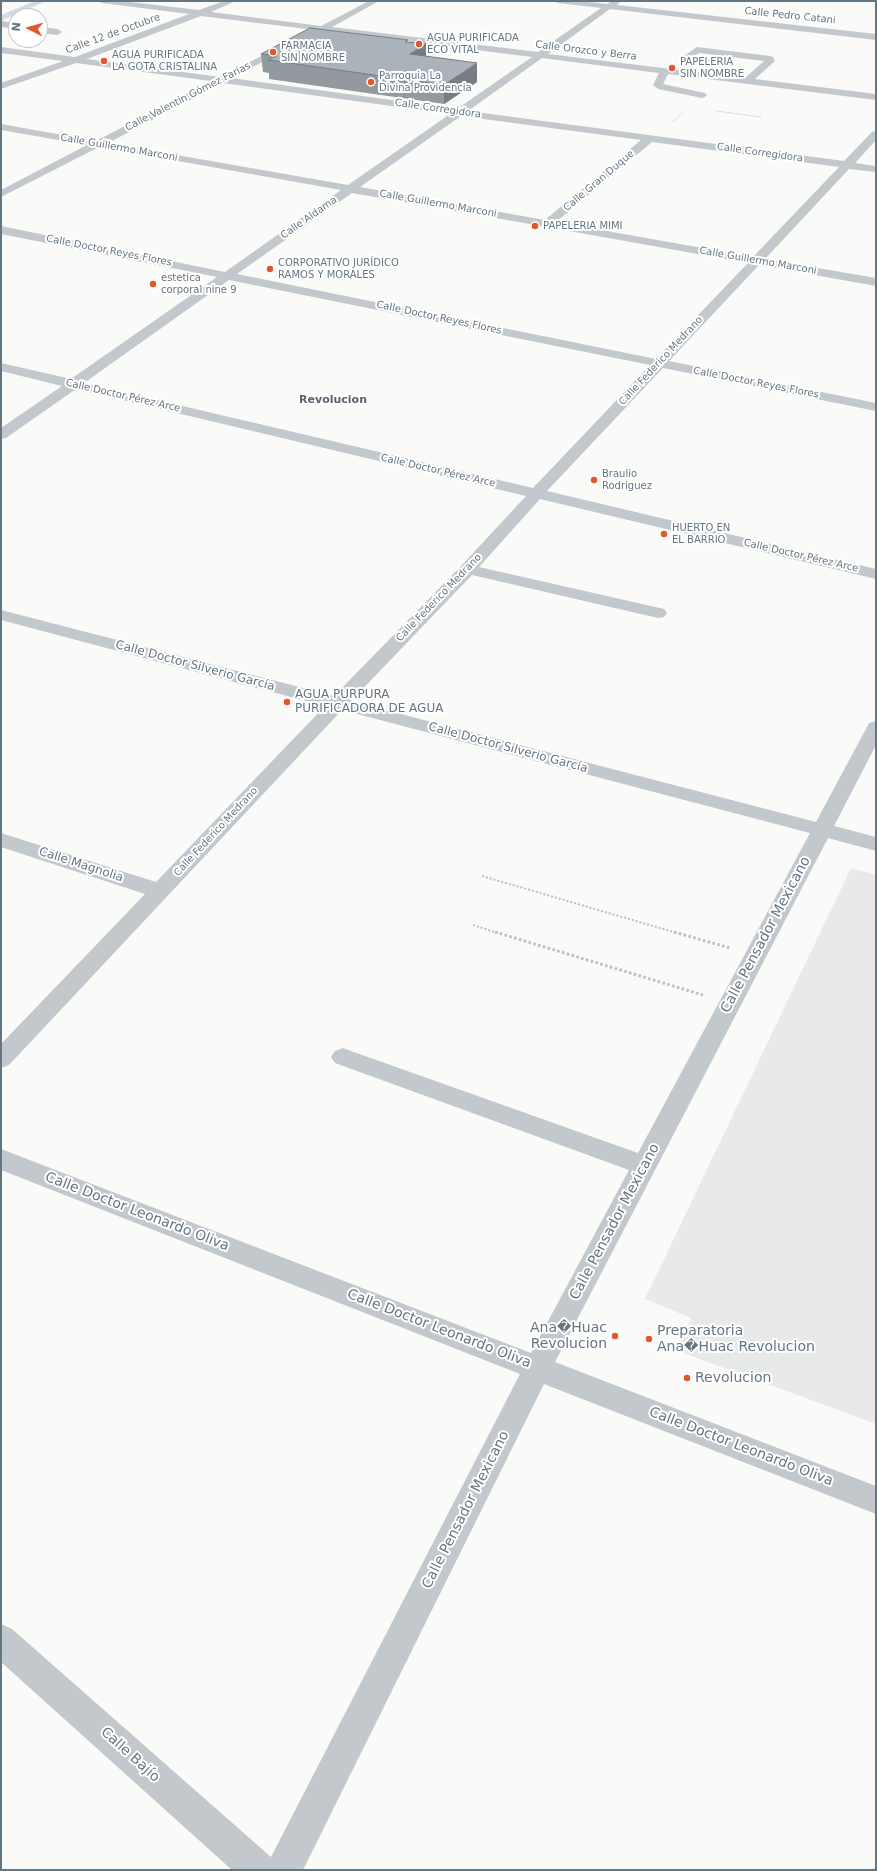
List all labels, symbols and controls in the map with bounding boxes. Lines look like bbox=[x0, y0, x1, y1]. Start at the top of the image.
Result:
street label: Calle Pedro Catani bbox=[744, 5, 836, 27]
north arrow bbox=[8, 8, 48, 48]
street label: Calle 12 de Octubre bbox=[64, 11, 162, 57]
text: N bbox=[10, 22, 24, 32]
place label: AGUA PURIFICADA ECO VITAL bbox=[427, 32, 519, 56]
marker: AGUA PURIFICADA ECO VITAL bbox=[414, 39, 424, 49]
street label: Calle Orozco y Berra bbox=[535, 39, 637, 63]
place label: FARMACIA SIN NOMBRE bbox=[281, 40, 345, 64]
marker: FARMACIA SIN NOMBRE bbox=[268, 47, 278, 57]
place label: AGUA PURIFICADA LA GOTA CRISTALINA bbox=[112, 49, 217, 72]
marker: AGUA PURIFICADA LA GOTA CRISTALINA bbox=[99, 56, 109, 66]
place label: PAPELERIA SIN NOMBRE bbox=[680, 56, 744, 80]
street label: Calle Valentín Gómez Farías bbox=[123, 60, 253, 134]
marker: PAPELERIA SIN NOMBRE bbox=[667, 63, 677, 73]
place label: Parroquia La Divina Providencia bbox=[379, 70, 472, 94]
marker: Parroquia La Divina Providencia bbox=[366, 77, 376, 87]
street label: Calle Corregidora bbox=[394, 97, 482, 121]
street label: Calle Guillermo Marconi bbox=[59, 132, 179, 164]
street label: Calle Corregidora bbox=[716, 141, 804, 165]
street label: Calle Gran Duque bbox=[561, 148, 637, 214]
street label: Calle Guillermo Marconi bbox=[378, 188, 498, 220]
street label: Calle Aldama bbox=[279, 194, 339, 242]
place label: PAPELERIA MIMI bbox=[543, 220, 623, 232]
marker: PAPELERIA MIMI bbox=[530, 221, 540, 231]
street label: Calle Doctor Reyes Flores bbox=[45, 233, 173, 269]
street label: Calle Guillermo Marconi bbox=[698, 245, 818, 277]
place label: CORPORATIVO JURÍDICO RAMOS Y MORALES bbox=[278, 257, 399, 280]
marker: CORPORATIVO JURÍDICO RAMOS Y MORALES bbox=[265, 264, 275, 274]
place label: estetica corporal nine 9 bbox=[161, 272, 237, 296]
marker: estetica corporal nine 9 bbox=[148, 279, 158, 289]
street label: Calle Doctor Reyes Flores bbox=[375, 299, 503, 337]
street label: Calle Federico Medrano bbox=[617, 314, 705, 408]
street label: Calle Doctor Reyes Flores bbox=[692, 365, 820, 401]
street label: Calle Doctor Pérez Arce bbox=[64, 377, 182, 415]
district label: Revolucion bbox=[299, 393, 367, 407]
street label: Calle Doctor Pérez Arce bbox=[379, 452, 497, 490]
place label: Braulio Rodriguez bbox=[602, 468, 652, 492]
marker: Braulio Rodriguez bbox=[589, 475, 599, 485]
place label: HUERTO EN EL BARRIO bbox=[672, 522, 730, 546]
marker: HUERTO EN EL BARRIO bbox=[659, 529, 669, 539]
street label: Calle Doctor Pérez Arce bbox=[742, 537, 860, 575]
street label: Calle Federico Medrano bbox=[394, 552, 484, 644]
street label: Calle Doctor Silverio García bbox=[114, 638, 276, 694]
place label: AGUA PURPURA PURIFICADORA DE AGUA bbox=[295, 688, 443, 716]
marker: AGUA PURPURA PURIFICADORA DE AGUA bbox=[282, 697, 292, 707]
street label: Calle Doctor Silverio García bbox=[427, 720, 589, 776]
street label: Calle Federico Medrano bbox=[172, 785, 260, 879]
street label: Calle Magnolia bbox=[37, 845, 125, 885]
street label: Calle Pensador Mexicano bbox=[718, 854, 814, 1016]
street label: Calle Pensador Mexicano bbox=[567, 1141, 663, 1303]
street label: Calle Doctor Leonardo Oliva bbox=[43, 1169, 231, 1255]
street label: Calle Doctor Leonardo Oliva bbox=[345, 1286, 533, 1372]
place label: Ana�Huac Revolucion bbox=[530, 1320, 607, 1352]
place label: Preparatoria Ana�Huac Revolucion bbox=[657, 1323, 815, 1356]
marker: Ana�Huac Revolucion bbox=[610, 1331, 620, 1341]
marker: Preparatoria Ana�Huac Revolucion bbox=[644, 1334, 654, 1344]
place label: Revolucion bbox=[695, 1370, 771, 1386]
marker: Revolucion bbox=[682, 1373, 692, 1383]
street label: Calle Doctor Leonardo Oliva bbox=[647, 1404, 835, 1490]
street label: Calle Pensador Mexicano bbox=[419, 1428, 513, 1592]
street label: Calle Bajío bbox=[97, 1724, 163, 1786]

